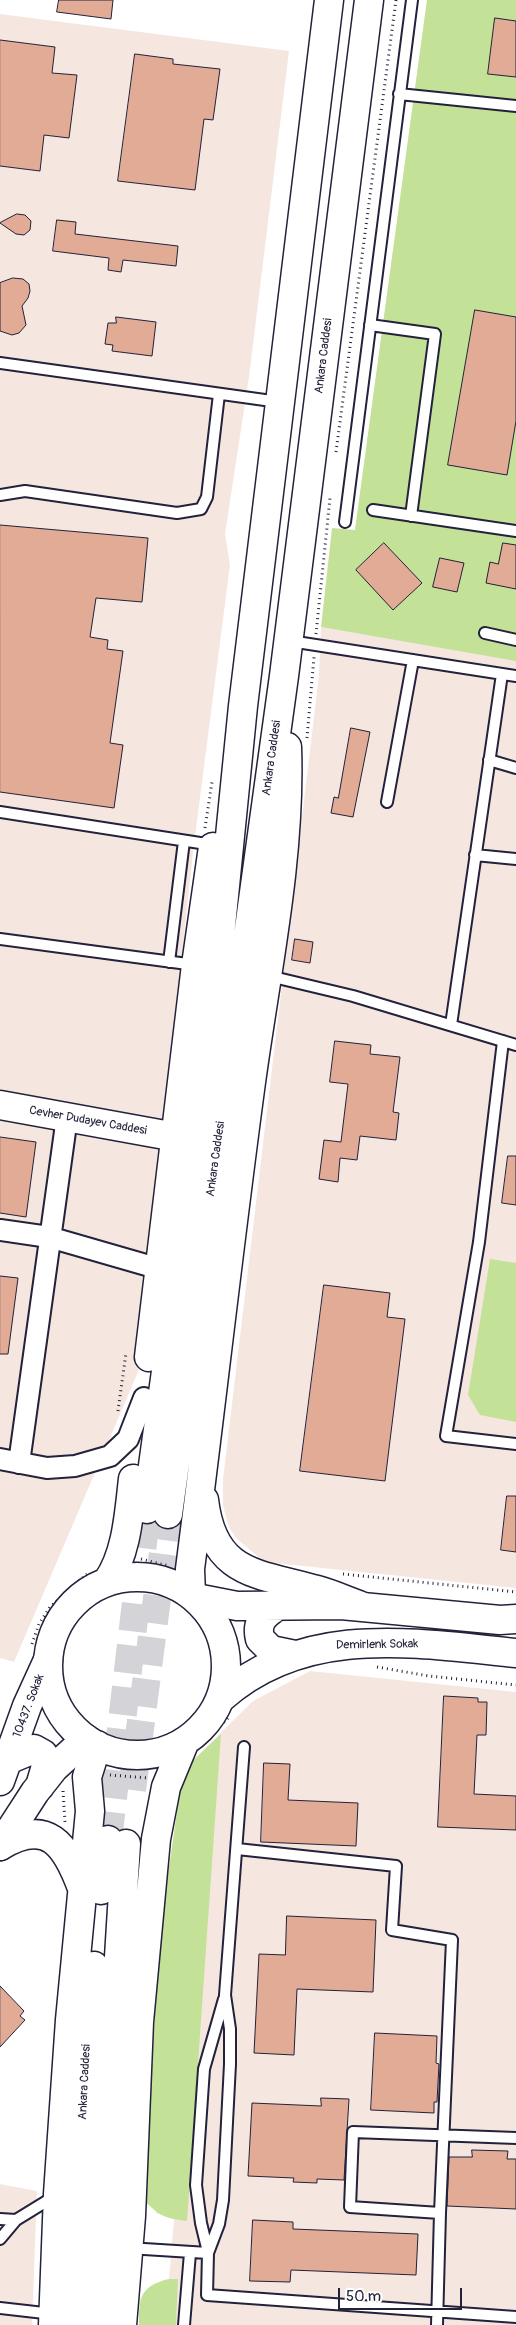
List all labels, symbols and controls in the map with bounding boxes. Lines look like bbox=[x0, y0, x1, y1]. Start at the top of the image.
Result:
street label: Ankara Caddesi bbox=[312, 317, 336, 395]
street label: Ankara Caddesi bbox=[260, 719, 284, 797]
street label: Cevher Dudayev Caddesi bbox=[28, 1104, 148, 1138]
street label: Ankara Caddesi bbox=[204, 1120, 228, 1198]
street label: Demirlenk Sokak bbox=[336, 1637, 418, 1653]
street label: 10437. Sokak bbox=[10, 1672, 48, 1740]
street label: Ankara Caddesi bbox=[76, 2044, 94, 2120]
scale bar bbox=[341, 2278, 465, 2310]
text: 50 m bbox=[346, 2287, 381, 2306]

